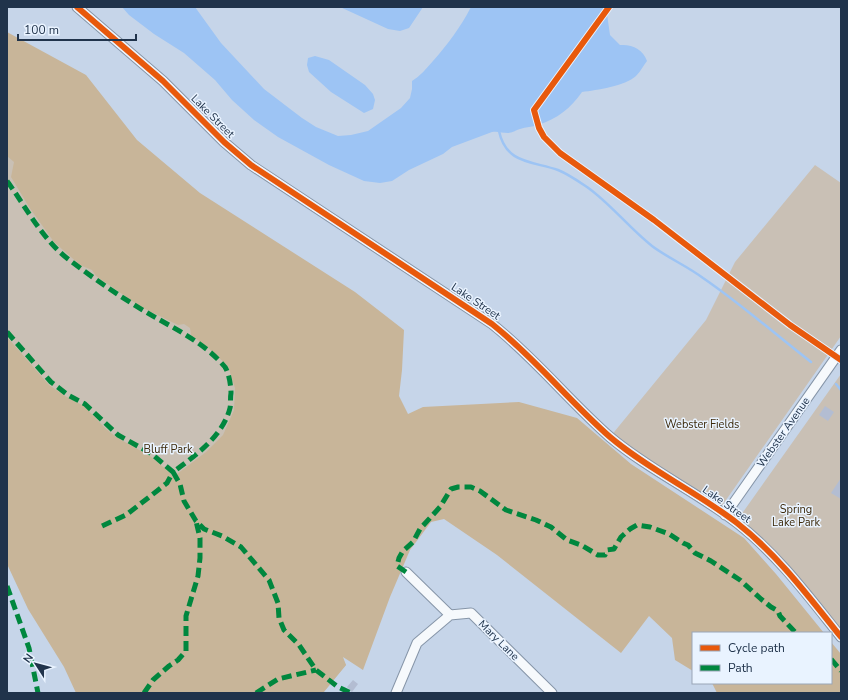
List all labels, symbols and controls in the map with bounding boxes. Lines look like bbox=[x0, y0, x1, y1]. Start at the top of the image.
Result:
scale bar bbox=[18, 16, 136, 42]
text: 100 m bbox=[24, 22, 59, 38]
street label: Lake Street bbox=[188, 91, 238, 142]
street label: Lake Street bbox=[448, 280, 503, 323]
street label: Webster Avenue bbox=[754, 394, 813, 471]
park label: Webster Fields bbox=[665, 417, 739, 432]
park label: Bluff Park bbox=[144, 442, 193, 457]
street label: Lake Street bbox=[700, 482, 754, 527]
park label: Spring Lake Park bbox=[772, 502, 820, 530]
street label: Mary Lane bbox=[475, 617, 522, 664]
legend bbox=[692, 632, 832, 684]
text: Cycle path bbox=[728, 640, 785, 656]
north arrow bbox=[16, 644, 56, 684]
text: N bbox=[20, 651, 37, 666]
text: Path bbox=[728, 660, 753, 676]

